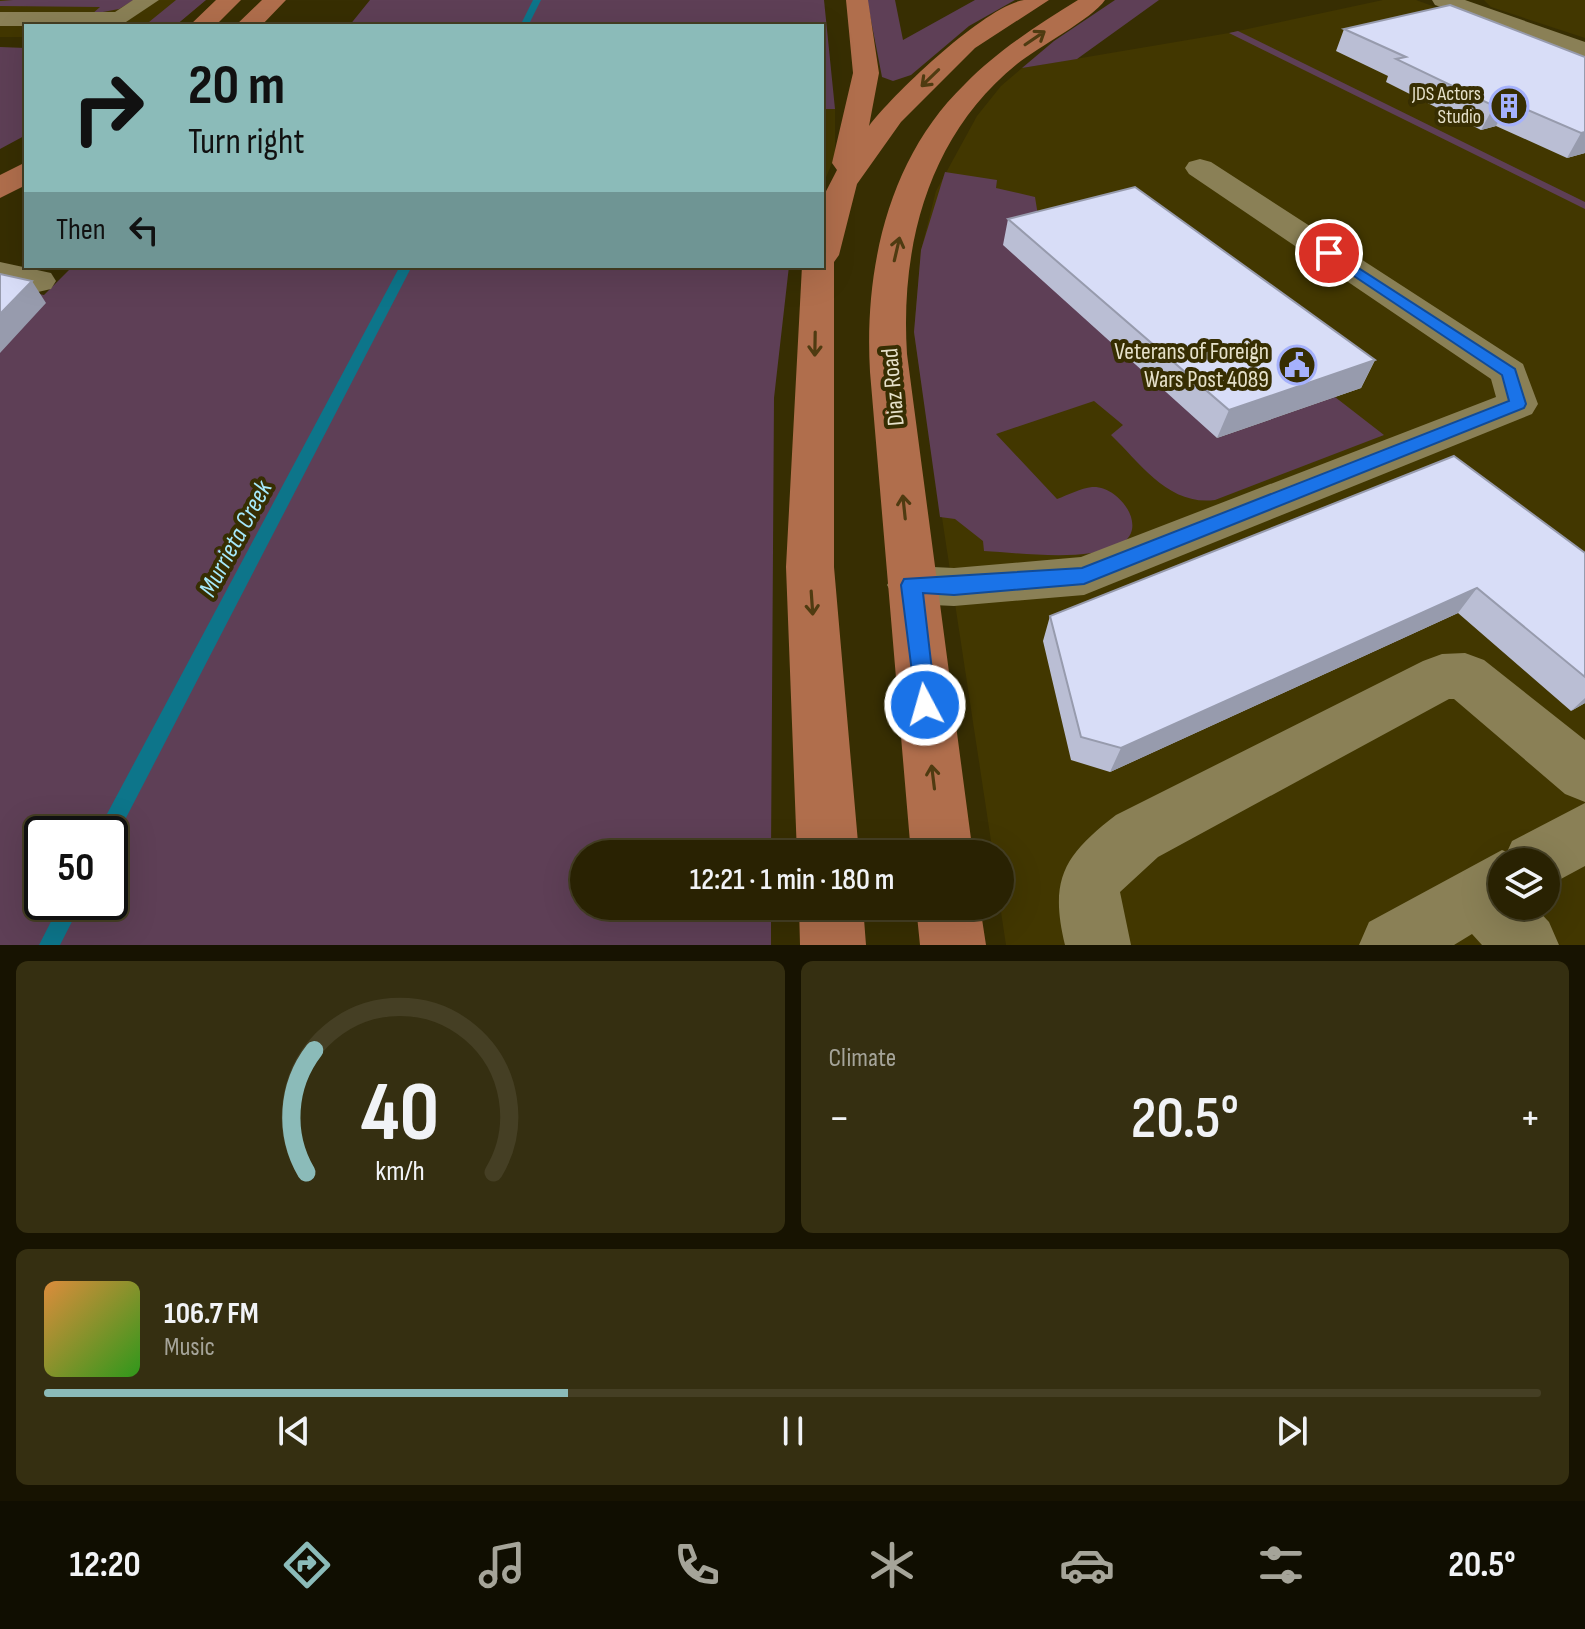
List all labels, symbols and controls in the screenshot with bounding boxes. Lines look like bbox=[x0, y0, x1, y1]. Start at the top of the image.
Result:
one-way arrow bbox=[1024, 30, 1046, 46]
text: 20 m bbox=[188, 53, 285, 120]
icon: right bbox=[56, 56, 160, 160]
one-way arrow bbox=[920, 68, 940, 87]
place label: JDS Actors Studio bbox=[1411, 82, 1481, 129]
building icon: JDS Actors Studio bbox=[1488, 85, 1530, 127]
text: Turn right bbox=[188, 121, 305, 164]
icon: left bbox=[122, 208, 166, 252]
text: Then bbox=[56, 212, 106, 248]
pin bbox=[1295, 219, 1363, 287]
icon: arrive bbox=[1307, 231, 1351, 275]
one-way arrow bbox=[890, 237, 905, 262]
one-way arrow bbox=[807, 330, 822, 357]
place label: Veterans of Foreign Wars Post 4089 bbox=[1114, 337, 1269, 394]
public building icon: Veterans of Foreign Wars Post 4089 bbox=[1276, 344, 1318, 386]
street label: Diaz Road bbox=[875, 347, 911, 427]
water label: Murrieta Creek bbox=[193, 475, 280, 602]
one-way arrow bbox=[896, 494, 911, 521]
one-way arrow bbox=[805, 590, 820, 616]
position arrow bbox=[883, 663, 967, 747]
one-way arrow bbox=[926, 764, 941, 790]
speed limit sign: 50 bbox=[24, 816, 128, 920]
map controls bbox=[1488, 848, 1560, 920]
button: layers bbox=[1488, 848, 1560, 920]
text: 12:21 · 1 min · 180 m bbox=[690, 862, 894, 898]
text: Climate bbox=[829, 1043, 896, 1074]
text: 40 bbox=[361, 1064, 439, 1164]
text: 20.5° bbox=[1131, 1083, 1239, 1155]
text: − bbox=[829, 1092, 850, 1145]
text: + bbox=[1519, 1092, 1541, 1145]
text: km/h bbox=[376, 1154, 425, 1189]
text: 106.7 FM bbox=[164, 1296, 259, 1332]
text: Music bbox=[164, 1332, 215, 1363]
icon: previous bbox=[272, 1409, 316, 1453]
icon: pause bbox=[771, 1409, 815, 1453]
icon: next bbox=[1270, 1409, 1314, 1453]
icon: directions bbox=[279, 1537, 335, 1593]
icon: music bbox=[474, 1537, 530, 1593]
icon: phone bbox=[669, 1537, 725, 1593]
icon: climate bbox=[864, 1537, 920, 1593]
icon: car bbox=[1059, 1537, 1115, 1593]
icon: filters bbox=[1253, 1537, 1309, 1593]
text: 12:20 bbox=[69, 1544, 141, 1587]
text: 20.5° bbox=[1448, 1544, 1516, 1587]

